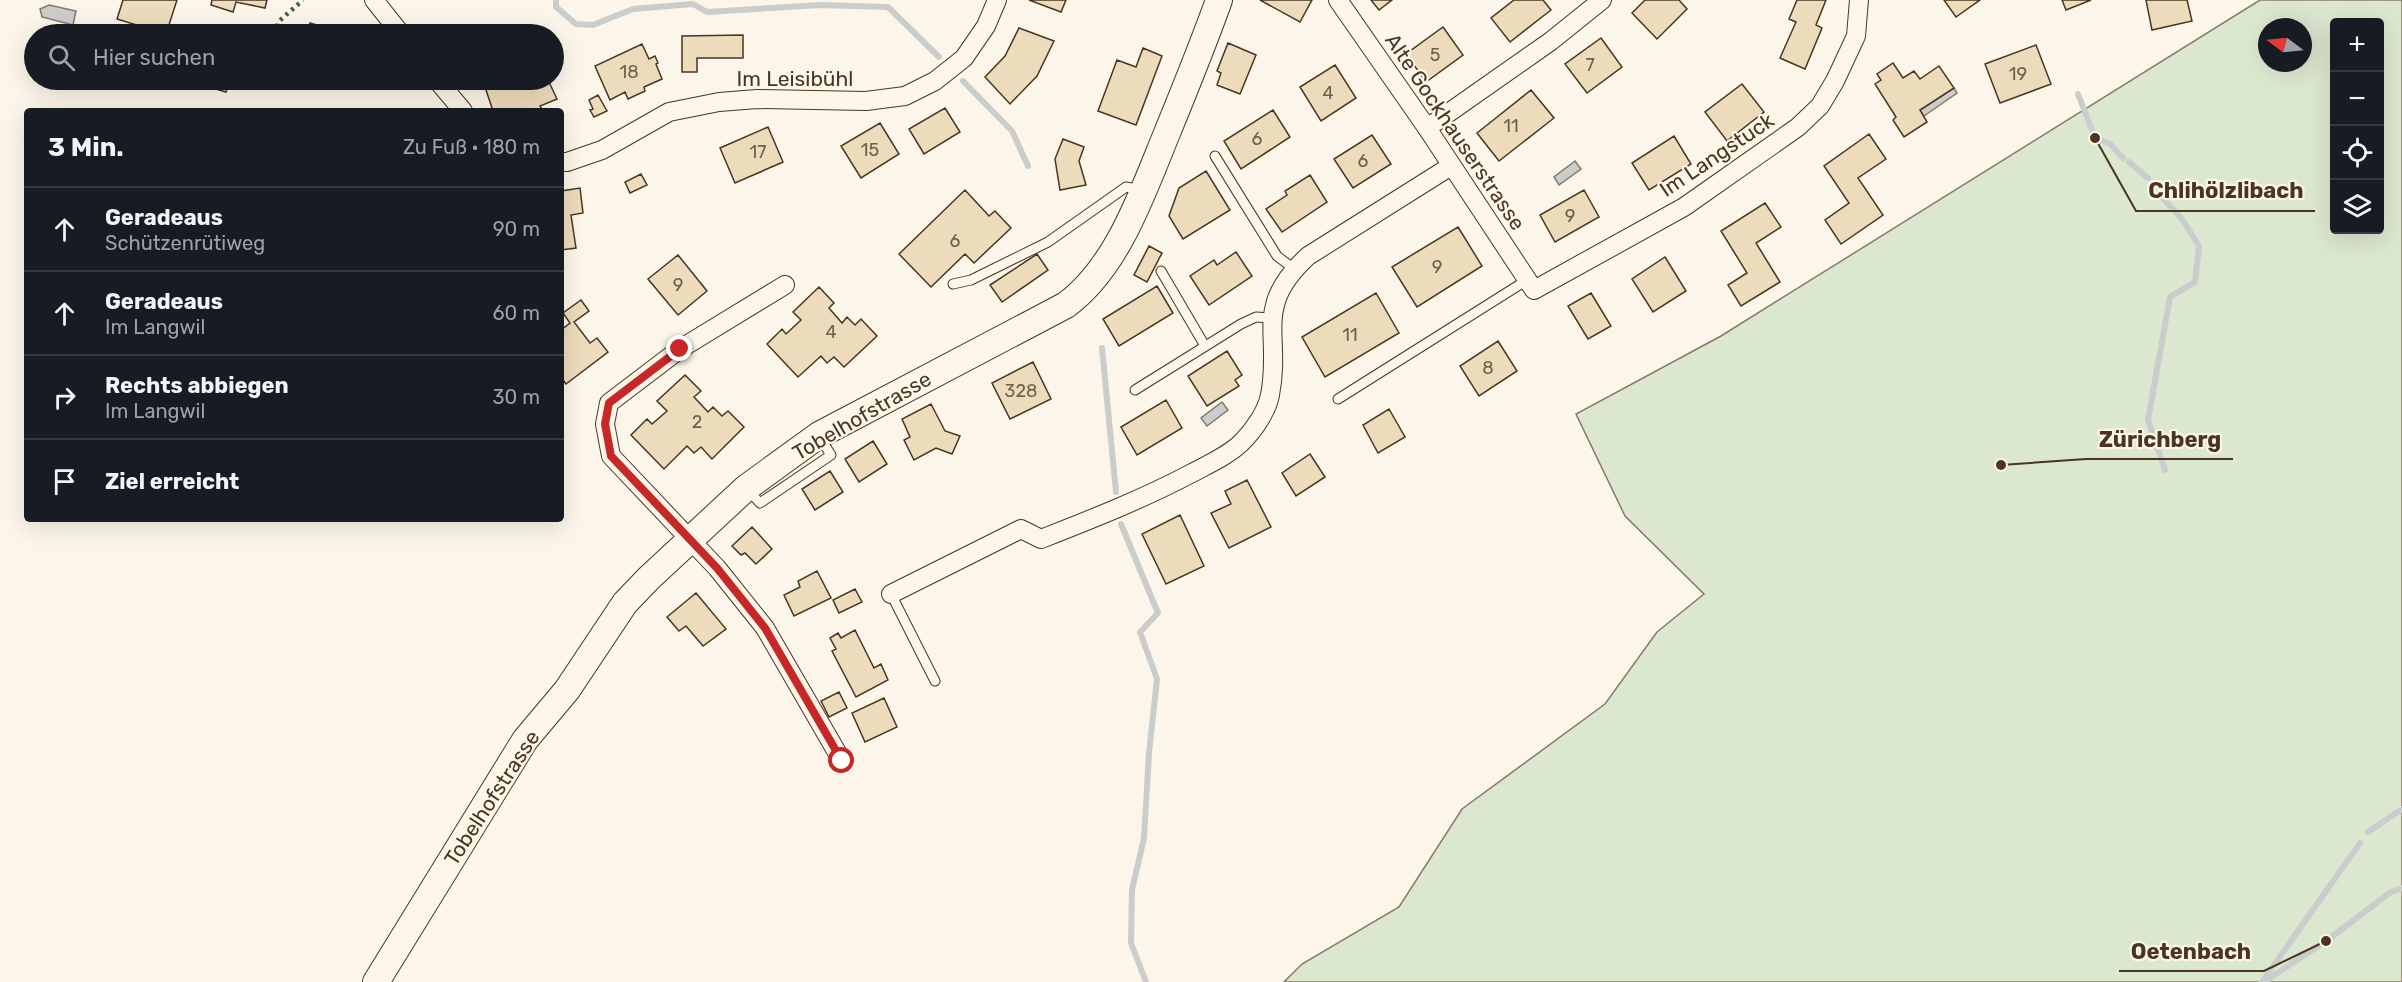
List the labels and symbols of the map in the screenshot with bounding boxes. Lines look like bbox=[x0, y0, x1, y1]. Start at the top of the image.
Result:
north arrow bbox=[2258, 18, 2312, 72]
street label: Alte Gockhauserstrasse bbox=[1380, 29, 1531, 235]
house number: 5 bbox=[1430, 44, 1440, 66]
house number: 7 bbox=[1585, 54, 1595, 76]
house number: 18 bbox=[619, 61, 639, 83]
house number: 19 bbox=[2009, 63, 2027, 85]
street label: Im Leisibühl bbox=[737, 66, 853, 91]
house number: 4 bbox=[1322, 82, 1334, 104]
street label: Im Langstuck bbox=[1655, 107, 1779, 202]
house number: 11 bbox=[1503, 115, 1519, 137]
house number: 6 bbox=[1252, 128, 1263, 150]
house number: 15 bbox=[861, 139, 879, 161]
house number: 17 bbox=[750, 141, 766, 163]
house number: 6 bbox=[1358, 150, 1369, 172]
callout: Chlihölzlibach bbox=[2136, 171, 2315, 211]
text: Chlihölzlibach bbox=[2148, 177, 2304, 204]
house number: 9 bbox=[1565, 205, 1575, 227]
house number: 6 bbox=[950, 230, 961, 252]
house number: 9 bbox=[1432, 256, 1442, 278]
house number: 9 bbox=[673, 274, 683, 296]
house number: 4 bbox=[825, 321, 837, 343]
house number: 11 bbox=[1342, 324, 1358, 346]
route end bbox=[666, 335, 692, 361]
house number: 8 bbox=[1482, 357, 1494, 379]
street label: Tobelhofstrasse bbox=[788, 366, 935, 465]
house number: 328 bbox=[1005, 380, 1037, 402]
house number: 2 bbox=[692, 411, 702, 433]
callout: Zürichberg bbox=[2086, 419, 2233, 459]
text: Zürichberg bbox=[2099, 426, 2221, 453]
street label: Tobelhofstrasse bbox=[439, 726, 545, 870]
route start bbox=[828, 747, 854, 773]
callout: Oetenbach bbox=[2119, 931, 2264, 971]
text: Oetenbach bbox=[2131, 938, 2251, 965]

